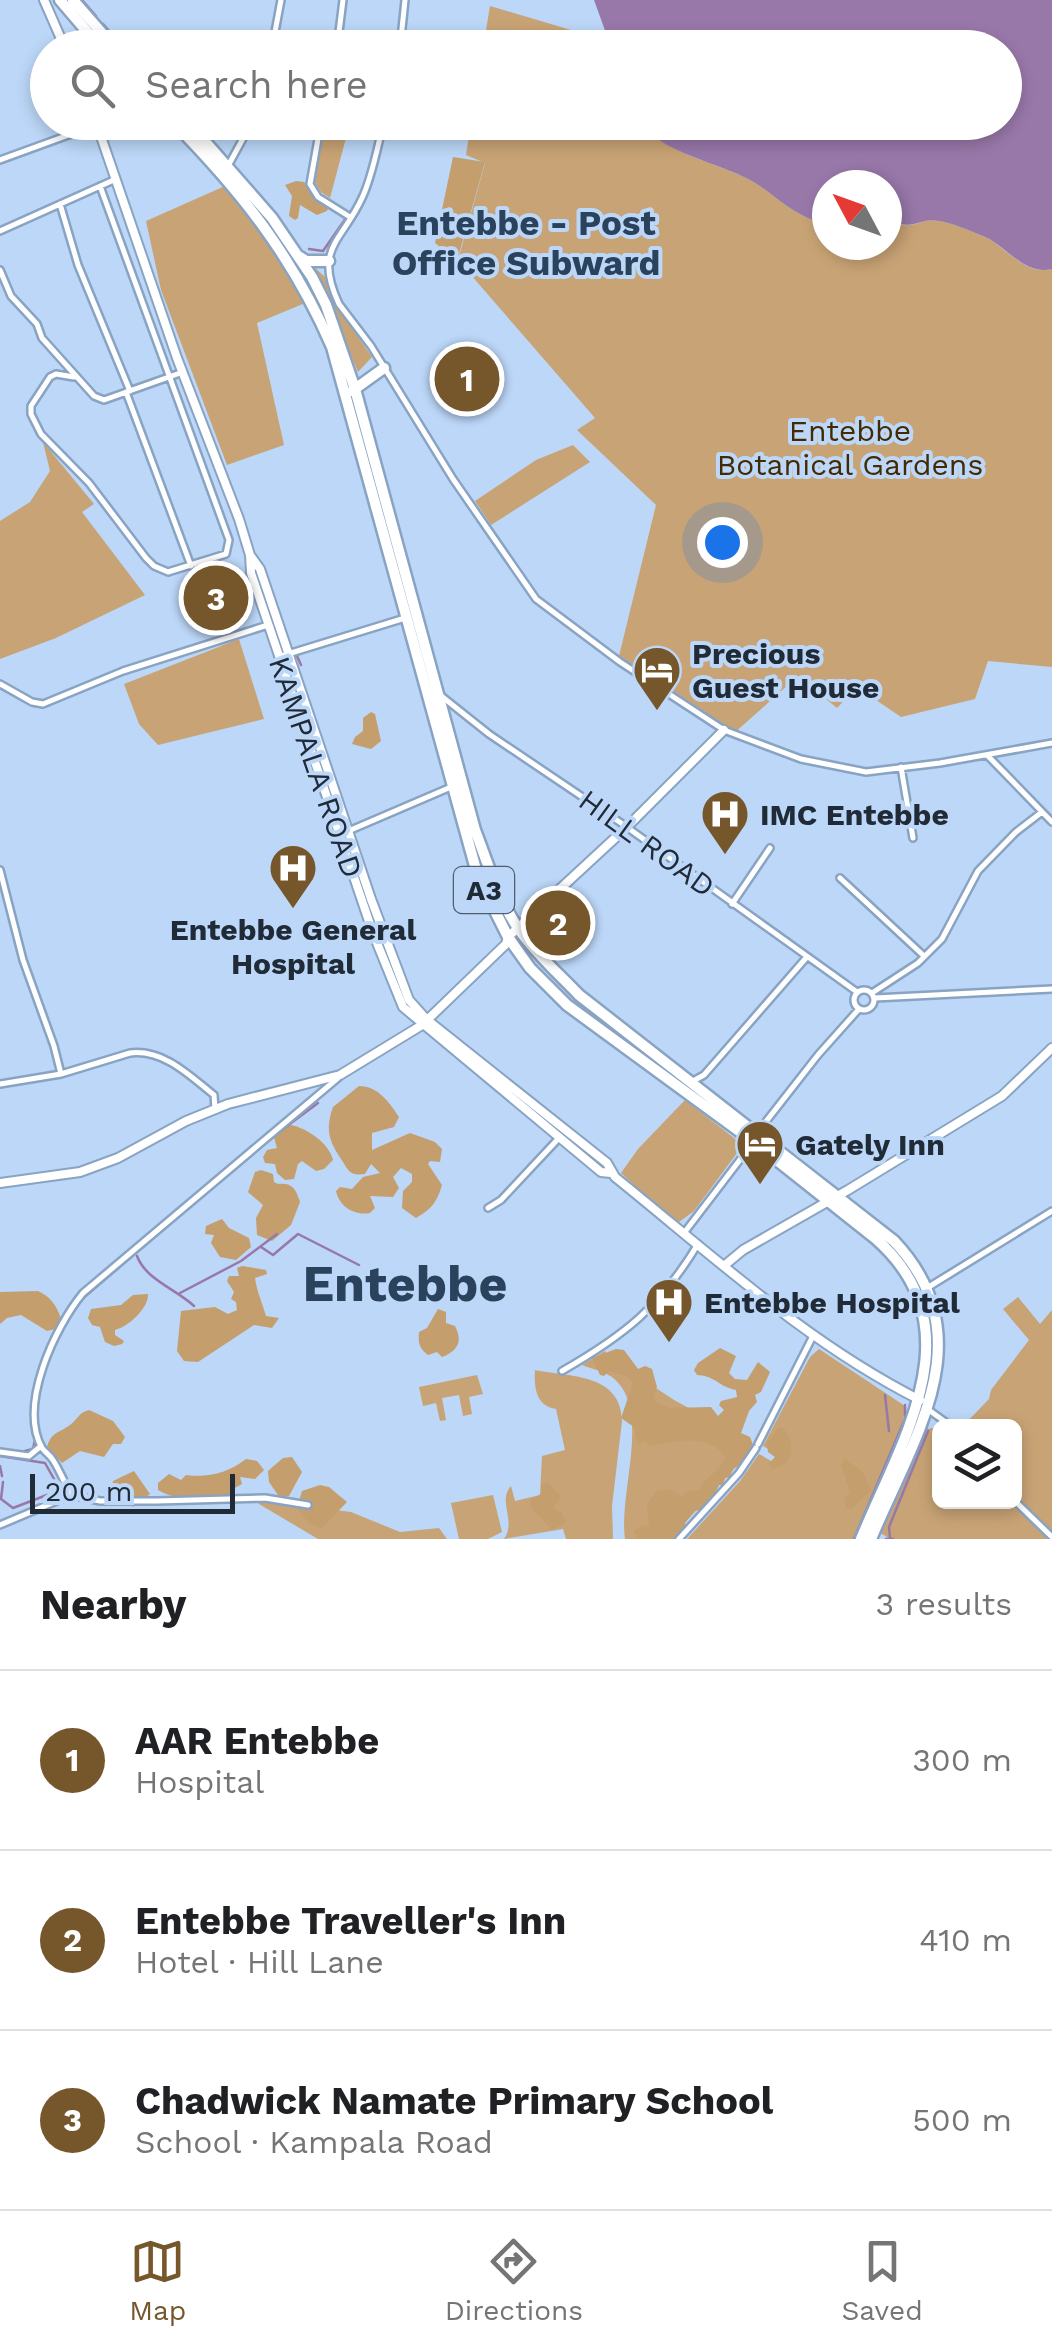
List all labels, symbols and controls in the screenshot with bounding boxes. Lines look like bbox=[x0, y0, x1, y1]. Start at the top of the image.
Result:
search box bbox=[30, 30, 1022, 140]
icon: search bbox=[65, 58, 120, 113]
text: Search here bbox=[145, 63, 368, 107]
north arrow bbox=[812, 170, 902, 260]
district label: Entebbe - Post Office Subward bbox=[392, 202, 660, 284]
pin: 1 bbox=[434, 342, 500, 416]
park label: Entebbe Botanical Gardens bbox=[717, 413, 983, 482]
your location bbox=[697, 517, 748, 568]
pin: 3 bbox=[184, 560, 248, 636]
place label: Precious Guest House bbox=[692, 636, 879, 705]
hotel icon: Precious Guest House bbox=[631, 644, 683, 712]
street label: KAMPALA ROAD bbox=[262, 652, 370, 882]
street label: HILL ROAD bbox=[572, 782, 722, 904]
hospital icon: IMC Entebbe bbox=[699, 788, 751, 856]
place label: IMC Entebbe bbox=[760, 797, 949, 832]
hospital icon: Entebbe General Hospital bbox=[267, 842, 319, 910]
road number: A3 bbox=[454, 867, 514, 913]
pin: 2 bbox=[526, 886, 590, 960]
place label: Entebbe General Hospital bbox=[170, 912, 416, 981]
hotel icon: Gately Inn bbox=[734, 1118, 786, 1186]
place label: Gately Inn bbox=[795, 1127, 945, 1162]
district label: Entebbe bbox=[303, 1254, 507, 1313]
hospital icon: Entebbe Hospital bbox=[643, 1276, 695, 1344]
place label: Entebbe Hospital bbox=[704, 1285, 960, 1320]
map controls bbox=[932, 1419, 1022, 1509]
button: layers bbox=[932, 1419, 1022, 1509]
scale bar bbox=[30, 1469, 235, 1514]
text: 200 m bbox=[45, 1475, 132, 1508]
text: Nearby bbox=[40, 1580, 187, 1629]
text: 3 results bbox=[875, 1585, 1012, 1623]
text: AAR Entebbe bbox=[135, 1719, 379, 1763]
text: 1 bbox=[66, 1741, 79, 1779]
text: 300 m bbox=[912, 1741, 1012, 1779]
text: Hospital bbox=[135, 1763, 264, 1801]
text: Entebbe Traveller's Inn bbox=[135, 1899, 566, 1943]
text: 2 bbox=[63, 1921, 82, 1959]
text: 410 m bbox=[919, 1921, 1012, 1959]
text: Hotel · Hill Lane bbox=[135, 1943, 384, 1981]
text: Chadwick Namate Primary School bbox=[135, 2079, 773, 2123]
text: 3 bbox=[63, 2101, 82, 2139]
text: 500 m bbox=[912, 2101, 1012, 2139]
text: School · Kampala Road bbox=[135, 2123, 493, 2161]
tab: Map bbox=[129, 2234, 186, 2327]
tab: Directions bbox=[445, 2234, 583, 2327]
tab: Saved bbox=[841, 2234, 923, 2327]

